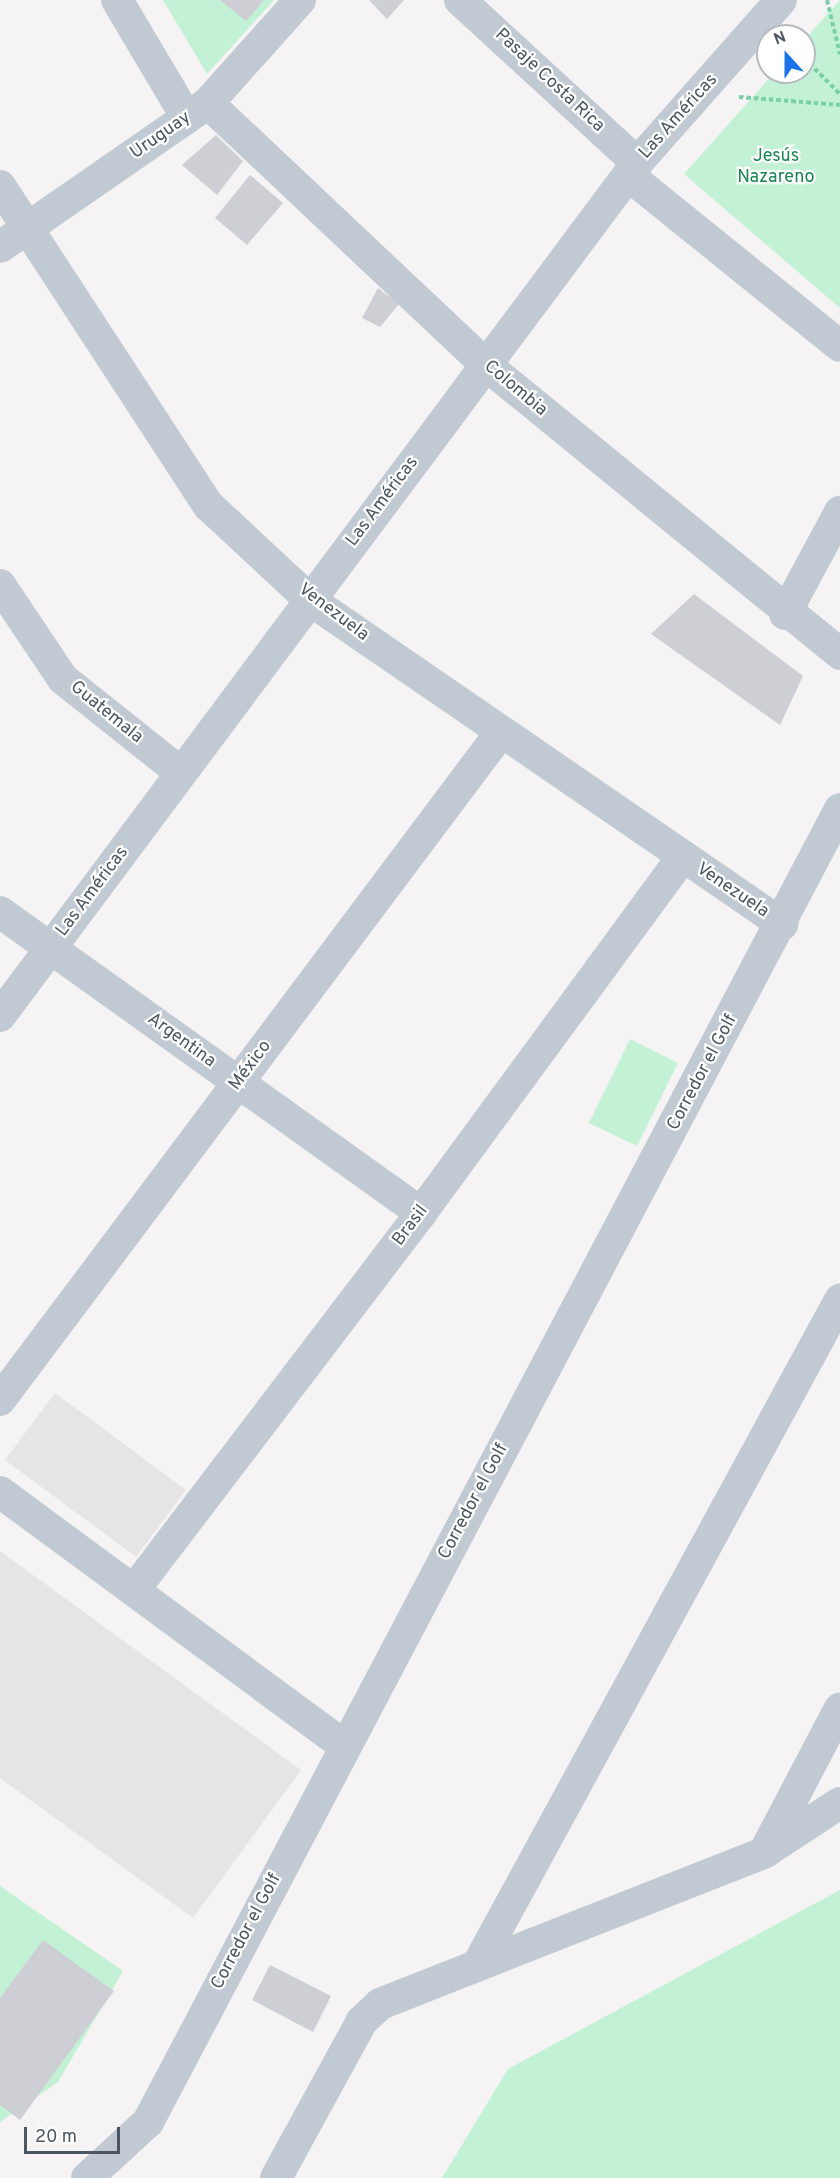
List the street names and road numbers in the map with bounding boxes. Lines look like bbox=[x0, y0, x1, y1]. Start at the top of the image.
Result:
street label: Pasaje Costa Rica bbox=[490, 25, 608, 137]
street label: Las Américas bbox=[635, 70, 723, 164]
street label: Uruguay bbox=[127, 107, 195, 165]
street label: Colombia bbox=[479, 356, 551, 422]
street label: Las Américas bbox=[342, 452, 424, 552]
street label: Venezuela bbox=[293, 579, 373, 647]
street label: Guatemala bbox=[65, 677, 147, 749]
street label: Las Américas bbox=[52, 842, 134, 942]
street label: Venezuela bbox=[692, 859, 772, 923]
street label: Argentina bbox=[143, 1009, 219, 1073]
street label: Corredor el Golf bbox=[663, 1011, 743, 1135]
street label: México bbox=[225, 1037, 277, 1095]
street label: Brasil bbox=[389, 1201, 433, 1251]
street label: Corredor el Golf bbox=[434, 1440, 514, 1564]
street label: Corredor el Golf bbox=[207, 1870, 287, 1994]

